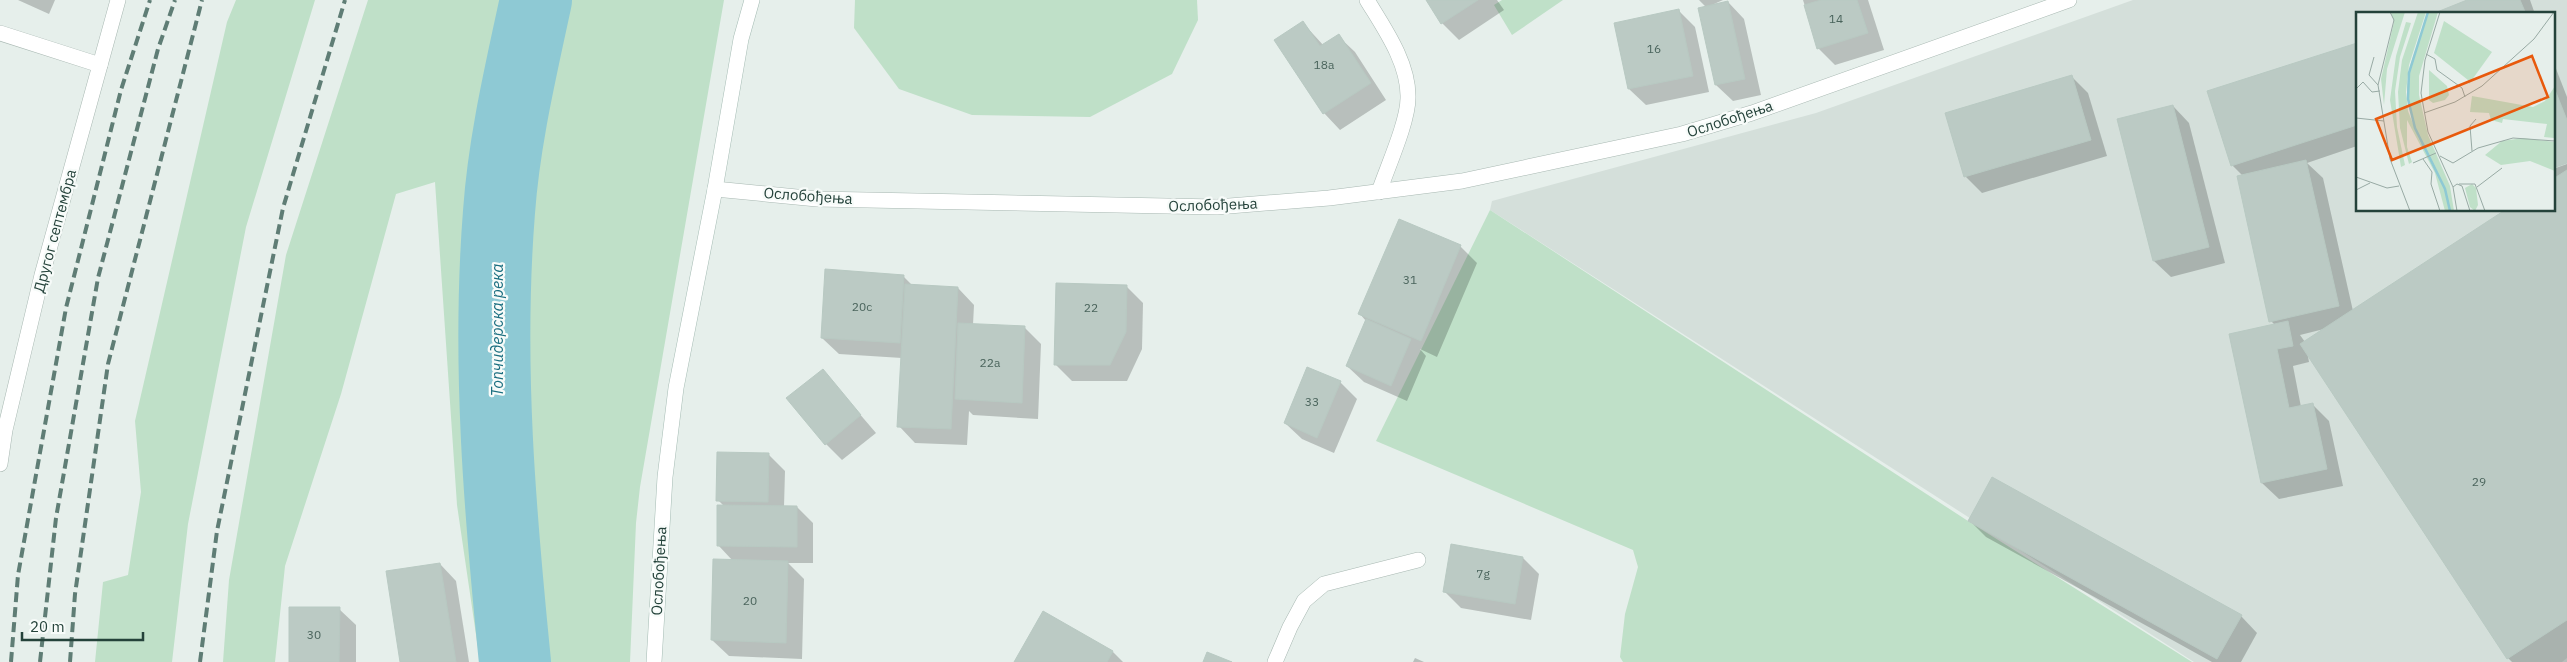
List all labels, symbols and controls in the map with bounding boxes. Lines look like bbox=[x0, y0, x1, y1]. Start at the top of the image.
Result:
house number: 14 bbox=[1829, 11, 1843, 26]
inset map bbox=[2356, 12, 2554, 211]
house number: 16 bbox=[1647, 41, 1661, 56]
house number: 18a bbox=[1314, 57, 1335, 72]
street label: Ослобођења bbox=[1684, 96, 1775, 141]
street label: Другог септембра bbox=[29, 167, 80, 295]
street label: Ослобођења bbox=[763, 183, 853, 208]
street label: Ослобођења bbox=[1168, 193, 1258, 216]
water label: Топчидерска река bbox=[487, 263, 507, 397]
house number: 31 bbox=[1403, 272, 1417, 287]
house number: 20c bbox=[852, 299, 872, 314]
house number: 22 bbox=[1084, 300, 1098, 315]
house number: 22a bbox=[980, 355, 1001, 370]
house number: 33 bbox=[1305, 394, 1319, 409]
house number: 29 bbox=[2472, 474, 2486, 489]
street label: Ослобођења bbox=[647, 526, 670, 616]
house number: 7g bbox=[1476, 566, 1490, 581]
house number: 20 bbox=[743, 593, 757, 608]
scale bar bbox=[22, 610, 144, 642]
text: 20 m bbox=[30, 617, 65, 636]
house number: 30 bbox=[307, 627, 321, 642]

